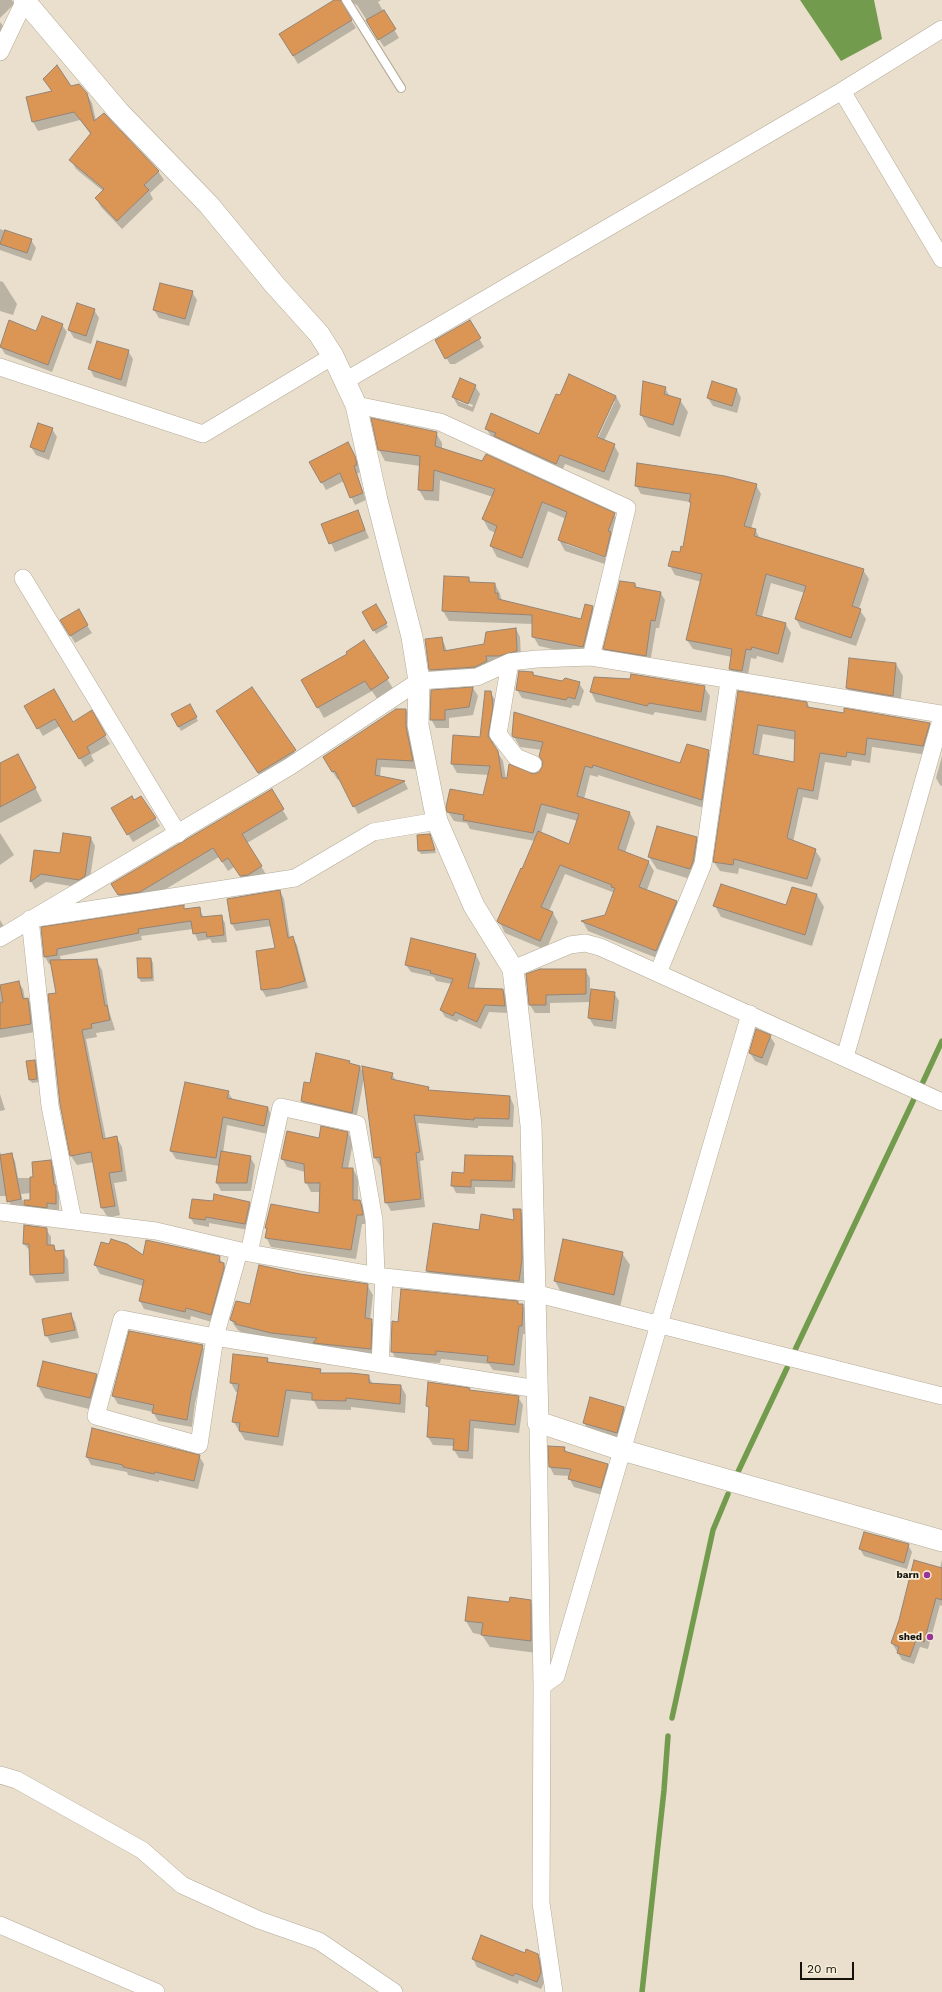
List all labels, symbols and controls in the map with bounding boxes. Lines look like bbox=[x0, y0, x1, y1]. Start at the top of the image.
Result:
place label: barn bbox=[896, 1569, 919, 1581]
marker: barn bbox=[922, 1570, 932, 1580]
place label: shed bbox=[898, 1631, 922, 1643]
marker: shed bbox=[925, 1632, 935, 1642]
scale bar bbox=[802, 1954, 856, 1980]
text: 20 m bbox=[807, 1962, 837, 1976]

